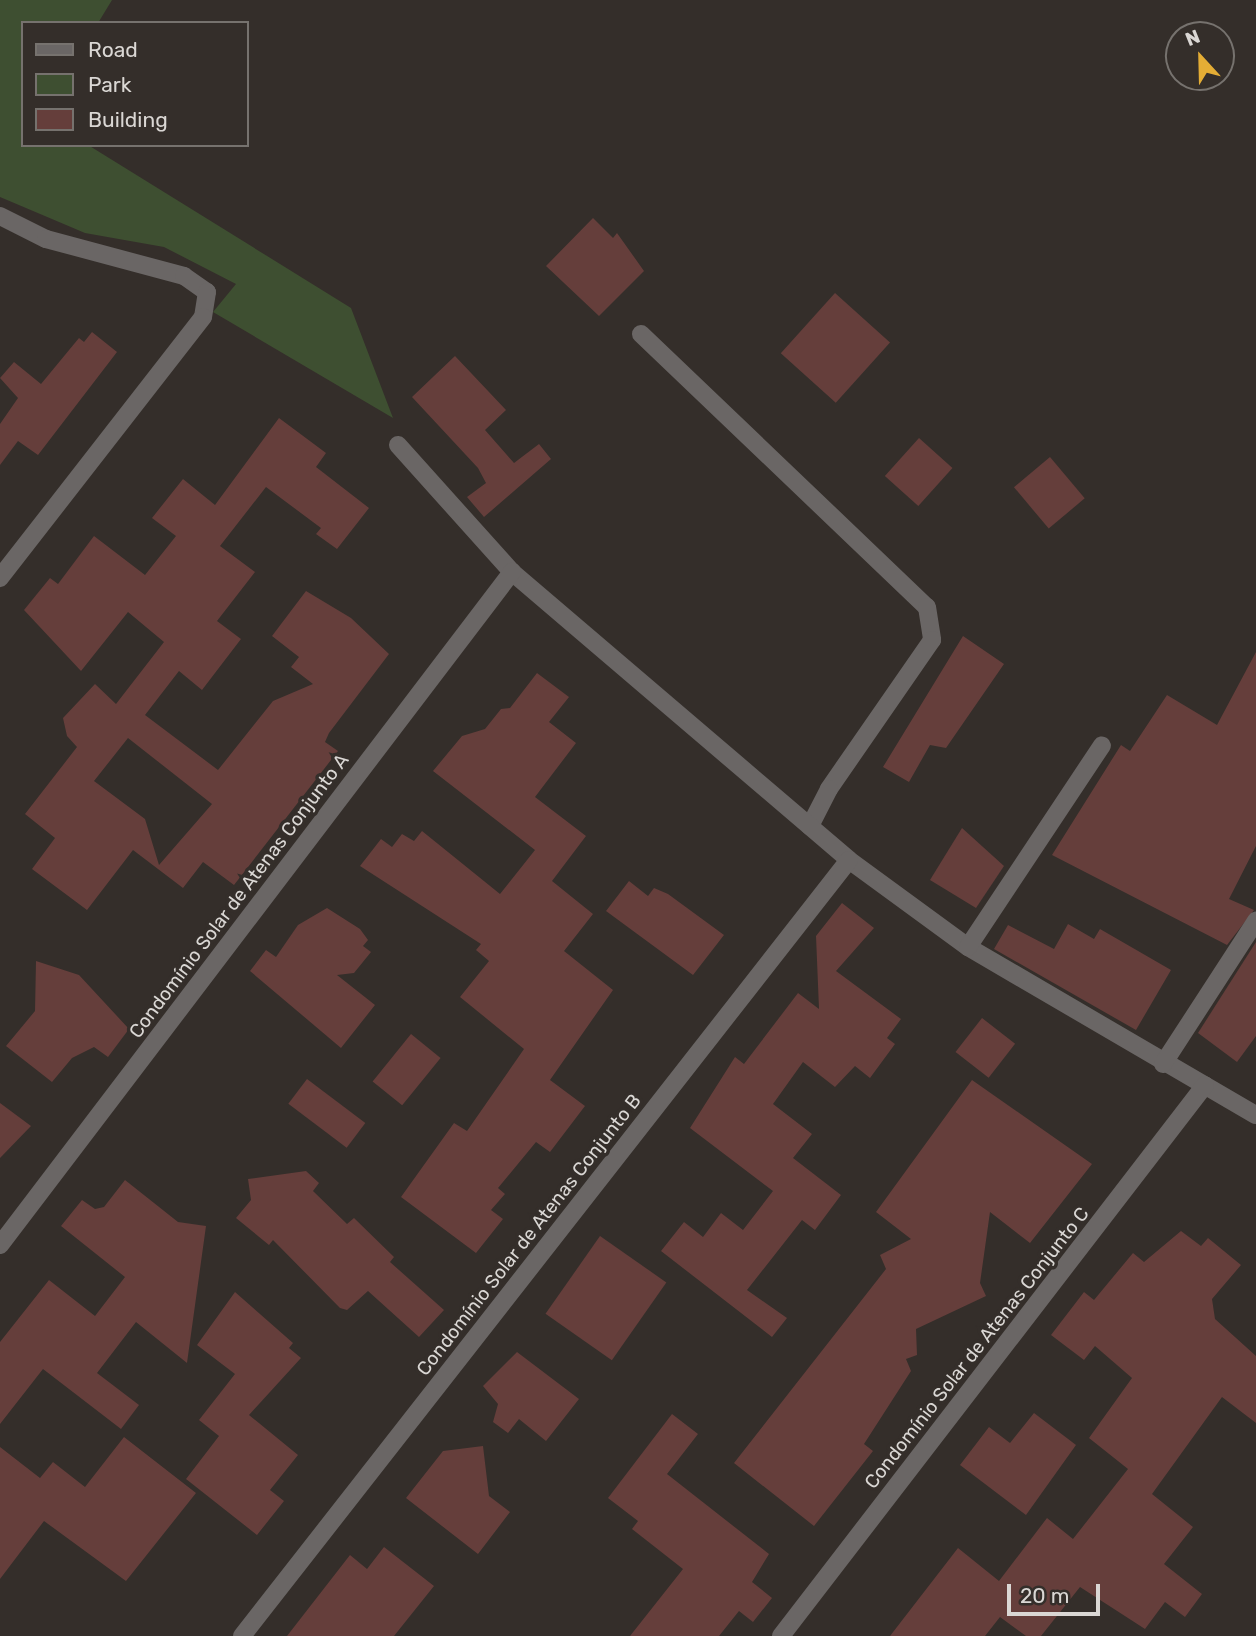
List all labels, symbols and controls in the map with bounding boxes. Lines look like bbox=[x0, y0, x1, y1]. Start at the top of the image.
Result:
legend bbox=[21, 21, 248, 147]
north arrow bbox=[1165, 21, 1235, 91]
text: N bbox=[1182, 25, 1203, 51]
text: Road bbox=[88, 37, 138, 62]
text: Park bbox=[88, 72, 132, 97]
text: Building bbox=[88, 107, 168, 132]
street label: Condomínio Solar de Atenas Conjunto A bbox=[124, 749, 354, 1043]
street label: Condomínio Solar de Atenas Conjunto B bbox=[412, 1089, 646, 1381]
street label: Condomínio Solar de Atenas Conjunto C bbox=[860, 1202, 1094, 1494]
scale bar bbox=[1011, 1570, 1104, 1614]
text: 20 m bbox=[1020, 1583, 1069, 1608]

